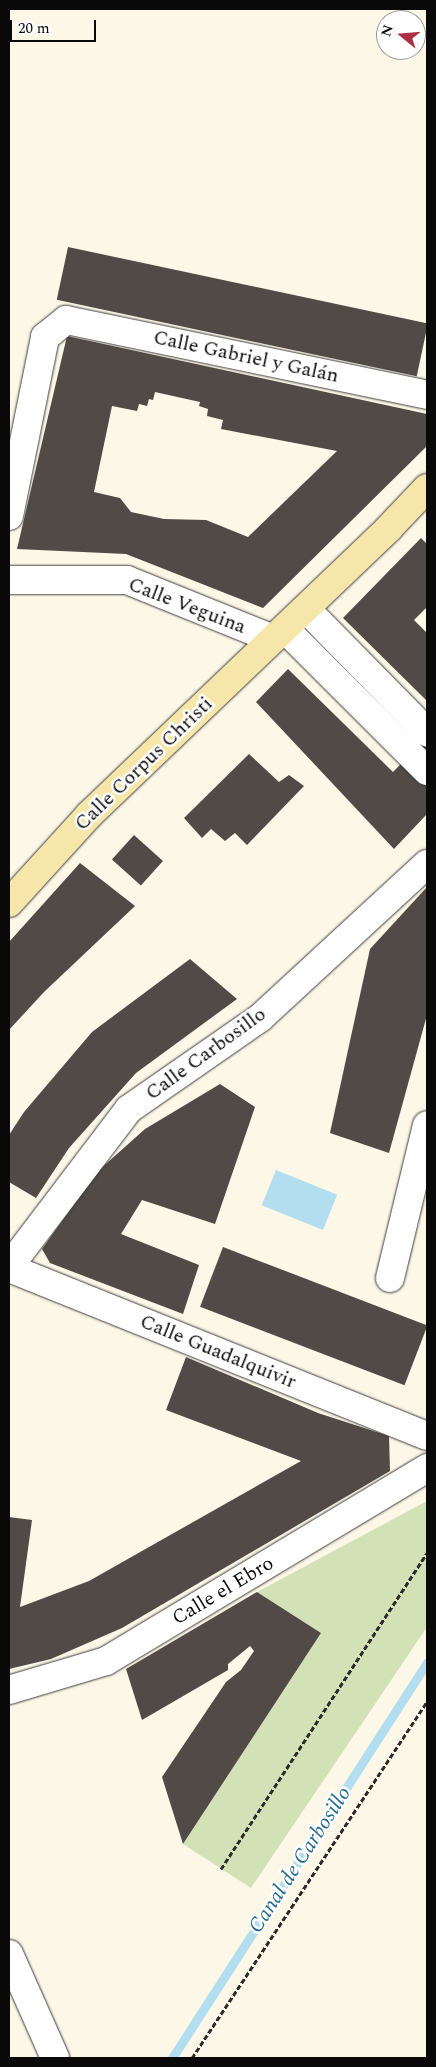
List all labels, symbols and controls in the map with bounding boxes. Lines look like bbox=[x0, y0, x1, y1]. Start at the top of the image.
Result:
scale bar bbox=[12, 10, 99, 42]
north arrow bbox=[376, 10, 426, 60]
text: 20 m bbox=[18, 17, 50, 40]
text: N bbox=[375, 22, 399, 39]
street label: Calle Gabriel y Galán bbox=[151, 326, 341, 388]
street label: Calle Veguina bbox=[125, 573, 249, 639]
street label: Calle Corpus Christi bbox=[70, 692, 218, 836]
street label: Calle Carbosillo bbox=[141, 1002, 271, 1106]
street label: Calle Guadalquivir bbox=[136, 1310, 300, 1394]
street label: Calle el Ebro bbox=[168, 1551, 278, 1631]
water label: Canal de Carbosillo bbox=[243, 1782, 357, 1938]

